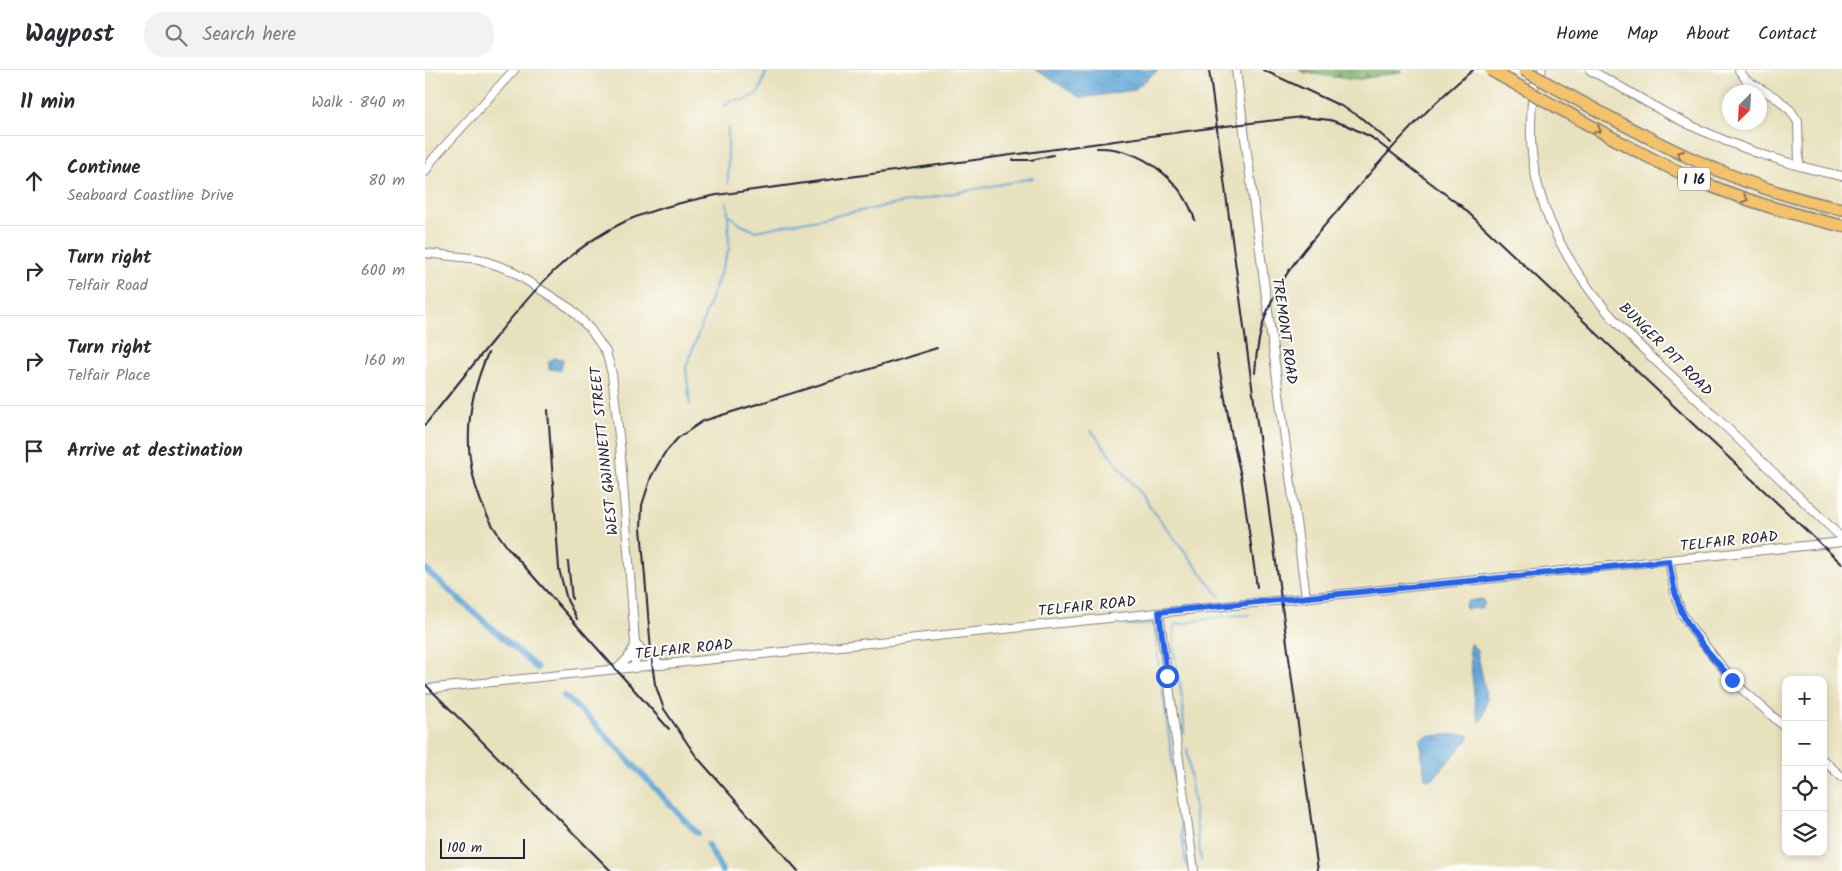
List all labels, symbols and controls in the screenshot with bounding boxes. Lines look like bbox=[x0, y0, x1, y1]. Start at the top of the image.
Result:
search box bbox=[144, 12, 494, 57]
text: Waypost bbox=[25, 15, 114, 54]
text: Search here bbox=[202, 20, 296, 50]
text: Home bbox=[1556, 20, 1599, 49]
text: Map bbox=[1627, 20, 1658, 49]
text: About bbox=[1686, 20, 1730, 49]
text: Contact bbox=[1758, 20, 1817, 49]
icon: search bbox=[162, 21, 190, 49]
north arrow bbox=[1722, 85, 1767, 130]
text: 11 min bbox=[20, 86, 75, 119]
text: Walk · 840 m bbox=[311, 90, 405, 115]
one-way arrow bbox=[1593, 123, 1602, 133]
one-way arrow bbox=[1676, 150, 1685, 161]
text: Continue bbox=[67, 153, 140, 183]
icon: ahead bbox=[20, 167, 48, 195]
text: 80 m bbox=[368, 168, 405, 193]
road number: I 16 bbox=[1678, 168, 1710, 190]
text: Seaboard Coastline Drive bbox=[67, 183, 234, 208]
one-way arrow bbox=[1740, 193, 1749, 203]
text: Turn right bbox=[67, 243, 152, 273]
icon: right bbox=[20, 257, 48, 285]
text: 600 m bbox=[361, 258, 405, 283]
text: Telfair Road bbox=[67, 273, 148, 298]
street label: TREMONT ROAD bbox=[1265, 276, 1303, 386]
street label: BUNGER PIT ROAD bbox=[1613, 297, 1718, 403]
text: Turn right bbox=[67, 333, 152, 363]
icon: right bbox=[20, 347, 48, 375]
text: 160 m bbox=[364, 348, 405, 373]
text: Telfair Place bbox=[67, 363, 150, 388]
street label: WEST GWINNETT STREET bbox=[584, 363, 626, 536]
text: Arrive at destination bbox=[67, 436, 243, 466]
icon: arrive bbox=[20, 437, 48, 465]
street label: TELFAIR ROAD bbox=[1679, 525, 1779, 559]
street label: TELFAIR ROAD bbox=[1037, 590, 1137, 624]
street label: TELFAIR ROAD bbox=[634, 633, 734, 667]
route start bbox=[1156, 665, 1179, 688]
route end bbox=[1721, 669, 1744, 692]
map controls bbox=[1782, 676, 1827, 856]
button: + bbox=[1782, 676, 1827, 721]
button: − bbox=[1782, 721, 1827, 766]
button: locate bbox=[1782, 766, 1827, 811]
button: layers bbox=[1782, 811, 1827, 856]
scale bar bbox=[440, 836, 525, 859]
text: 100 m bbox=[447, 837, 482, 859]

